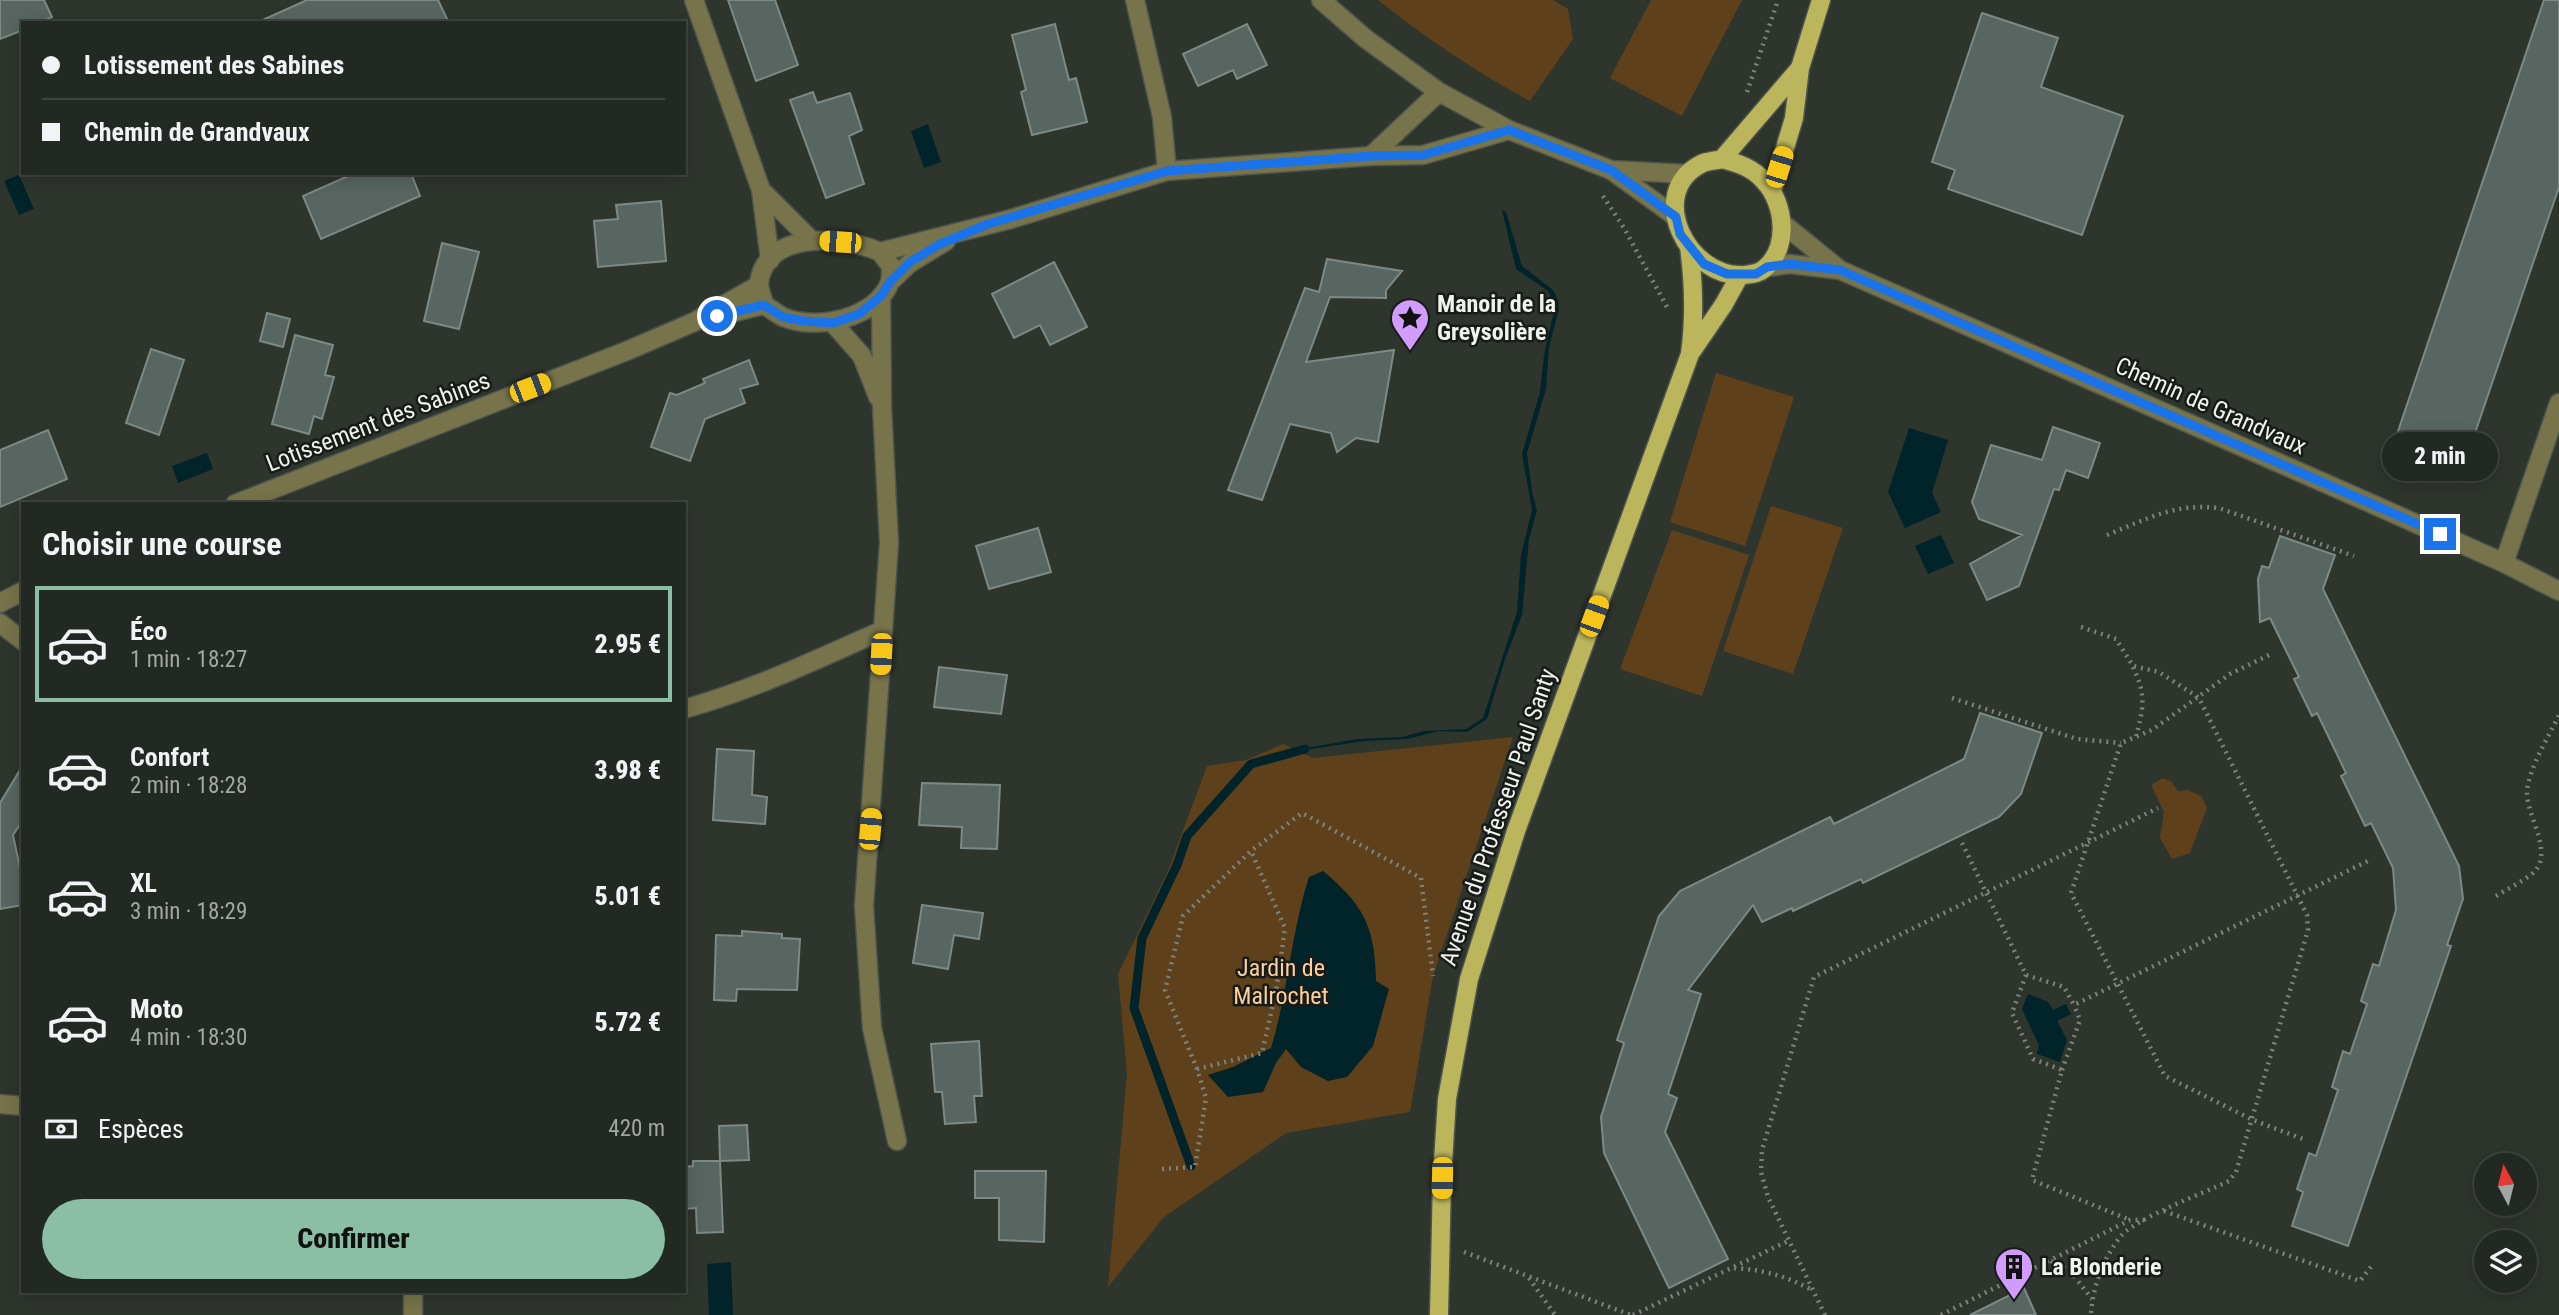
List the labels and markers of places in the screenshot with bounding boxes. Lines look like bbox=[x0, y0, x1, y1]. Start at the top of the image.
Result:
place label: Manoir de la Greysolière bbox=[1437, 290, 1556, 346]
place icon: Manoir de la Greysolière bbox=[1389, 297, 1431, 352]
building icon: La Blonderie bbox=[1993, 1246, 2035, 1301]
place label: La Blonderie bbox=[2041, 1253, 2161, 1281]

